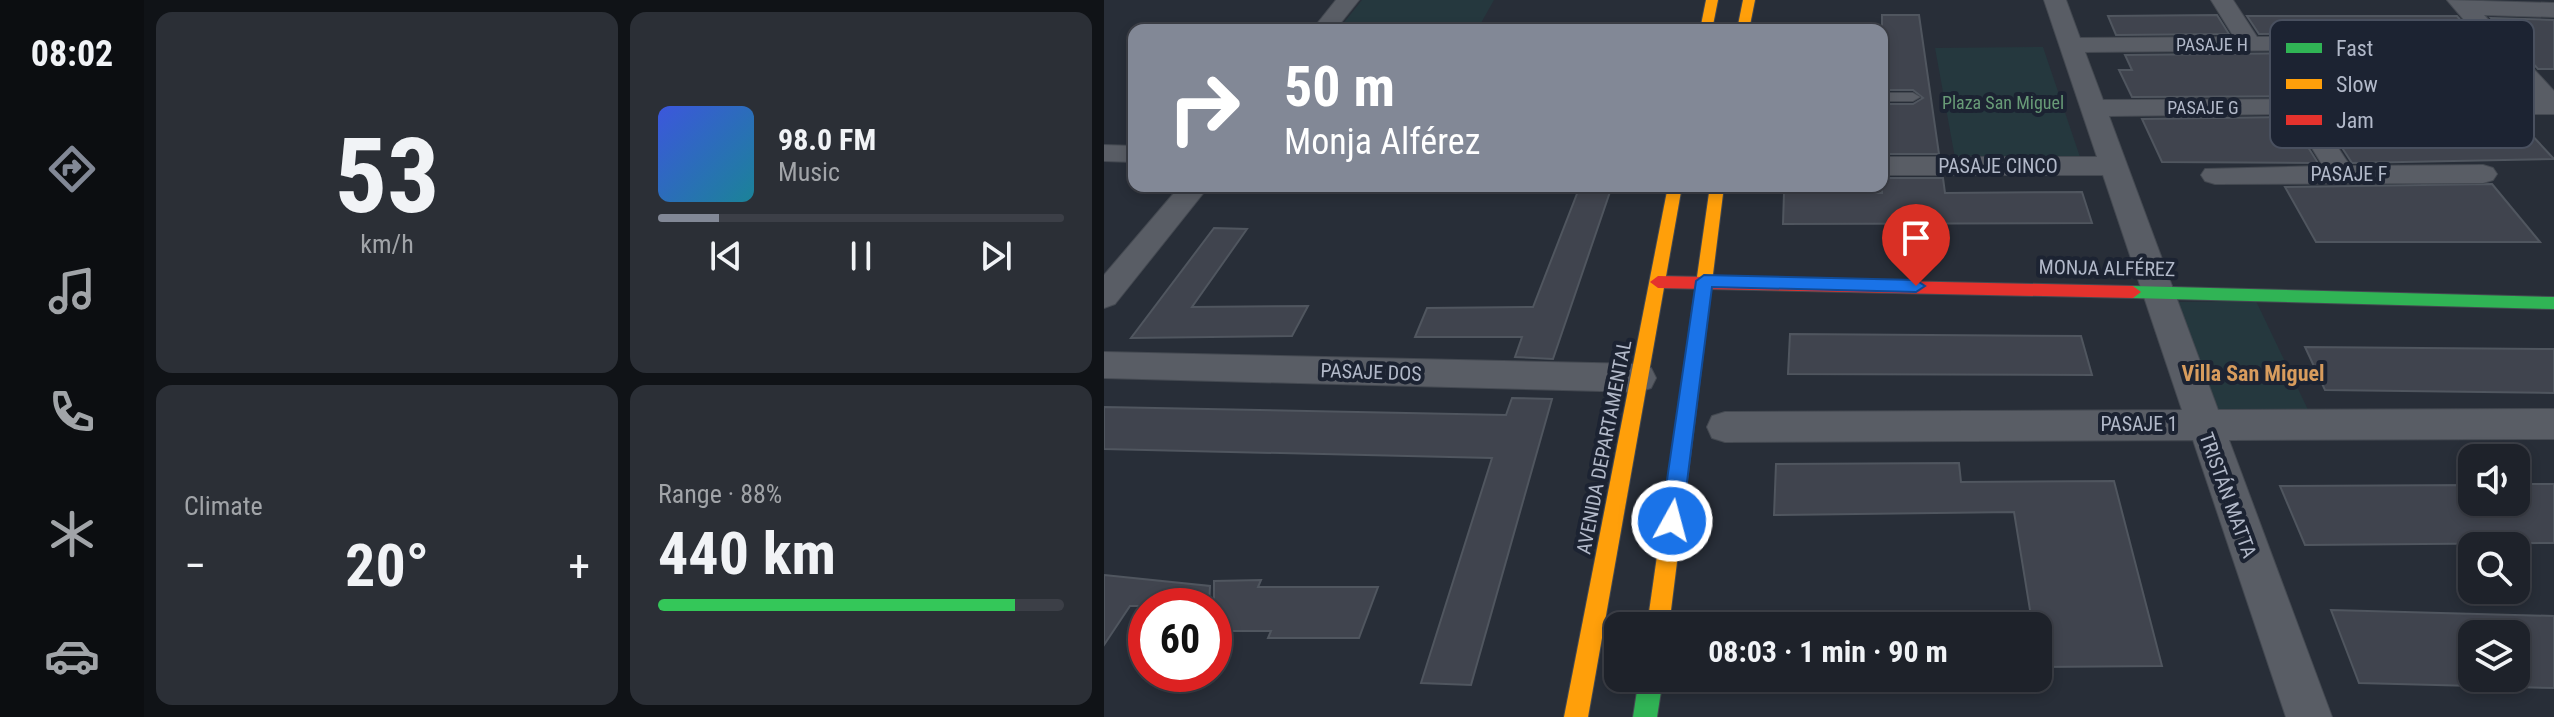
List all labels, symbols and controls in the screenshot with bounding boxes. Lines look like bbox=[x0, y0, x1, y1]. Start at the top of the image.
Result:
legend bbox=[2270, 20, 2534, 148]
text: 08:02 bbox=[31, 33, 113, 75]
street label: PASAJE H bbox=[2176, 34, 2248, 55]
text: Fast bbox=[2336, 36, 2373, 61]
text: 50 m bbox=[1284, 54, 1395, 120]
icon: right bbox=[1152, 56, 1256, 160]
text: Slow bbox=[2336, 72, 2378, 97]
park label: Plaza San Miguel bbox=[1942, 92, 2064, 113]
street label: PASAJE G bbox=[2167, 97, 2239, 118]
text: Jam bbox=[2336, 108, 2374, 133]
text: 53 bbox=[334, 116, 440, 237]
text: Monja Alférez bbox=[1284, 121, 1480, 163]
text: 98.0 FM bbox=[778, 122, 876, 157]
icon: directions bbox=[44, 141, 100, 197]
street label: PASAJE CINCO bbox=[1938, 154, 2058, 178]
text: Music bbox=[778, 157, 840, 187]
street label: PASAJE F bbox=[2311, 162, 2388, 186]
pin bbox=[1882, 204, 1950, 286]
icon: arrive bbox=[1894, 216, 1938, 260]
text: km/h bbox=[360, 229, 414, 259]
icon: previous bbox=[704, 234, 748, 278]
icon: pause bbox=[839, 234, 883, 278]
icon: next bbox=[974, 234, 1018, 278]
street label: MONJA ALFÉREZ bbox=[2038, 255, 2176, 281]
icon: music bbox=[44, 263, 100, 319]
street label: AVENIDA DEPARTAMENTAL bbox=[1571, 338, 1637, 556]
street label: PASAJE DOS bbox=[1320, 358, 1422, 386]
district label: Villa San Miguel bbox=[2181, 361, 2325, 386]
icon: phone bbox=[44, 384, 100, 440]
street label: PASAJE 1 bbox=[2100, 412, 2178, 436]
street label: TRISTÁN MATTA bbox=[2194, 429, 2262, 561]
map controls bbox=[2458, 444, 2530, 692]
button: sound bbox=[2458, 444, 2530, 516]
text: Range · 88% bbox=[658, 479, 782, 509]
position arrow bbox=[1630, 479, 1714, 563]
text: Climate bbox=[184, 491, 263, 521]
icon: climate bbox=[44, 506, 100, 562]
text: 440 km bbox=[658, 518, 836, 589]
text: 20° bbox=[345, 530, 429, 601]
button: search bbox=[2458, 532, 2530, 604]
text: − bbox=[184, 540, 206, 592]
text: + bbox=[568, 540, 590, 592]
speed limit sign: 60 bbox=[1128, 588, 1232, 692]
button: layers bbox=[2458, 620, 2530, 692]
icon: car bbox=[44, 628, 100, 684]
text: 08:03 · 1 min · 90 m bbox=[1708, 634, 1948, 669]

